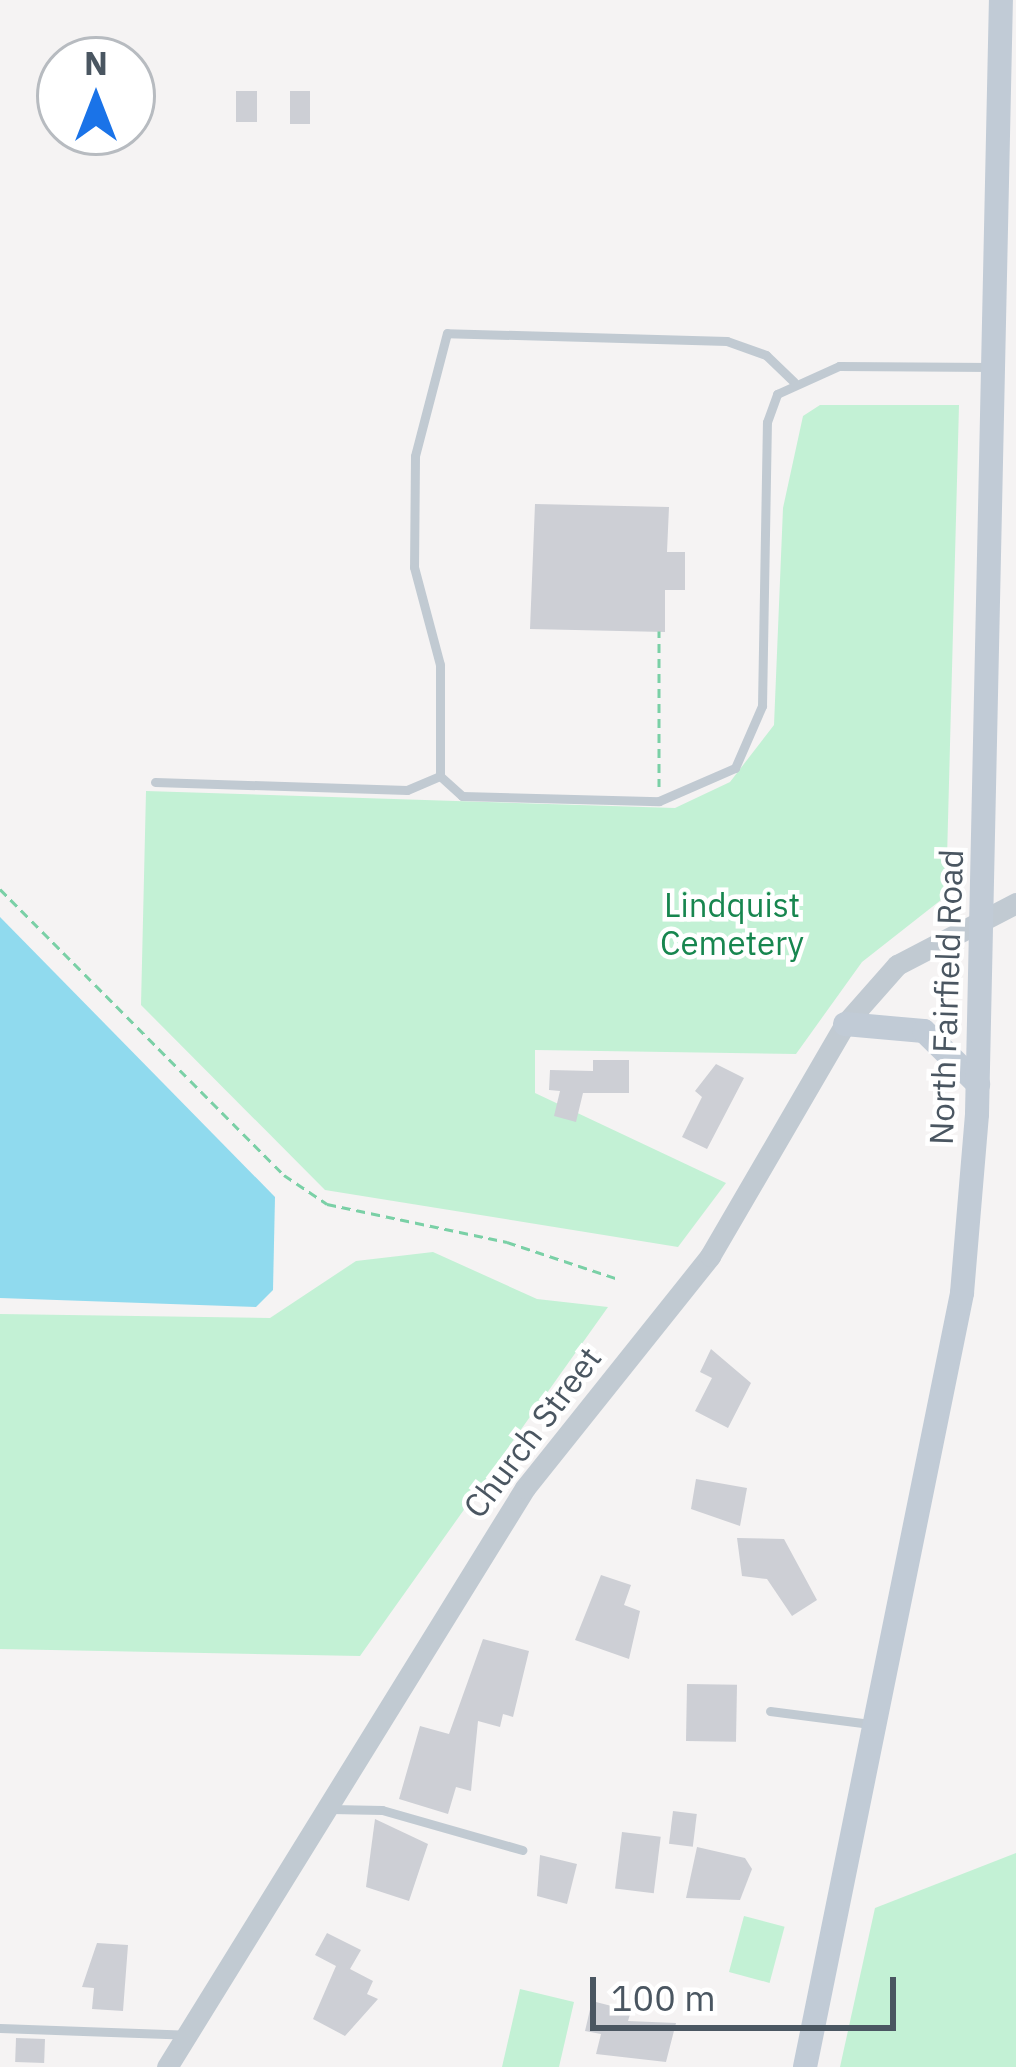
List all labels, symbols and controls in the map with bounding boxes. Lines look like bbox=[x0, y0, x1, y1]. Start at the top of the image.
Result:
north arrow bbox=[36, 36, 156, 156]
text: N bbox=[84, 41, 108, 84]
street label: North Fairfield Road bbox=[921, 848, 971, 1146]
park label: Lindquist Cemetery bbox=[660, 885, 804, 963]
street label: Church Street bbox=[455, 1339, 609, 1525]
scale bar bbox=[596, 1953, 902, 2027]
text: 100 m bbox=[611, 1974, 716, 2021]

